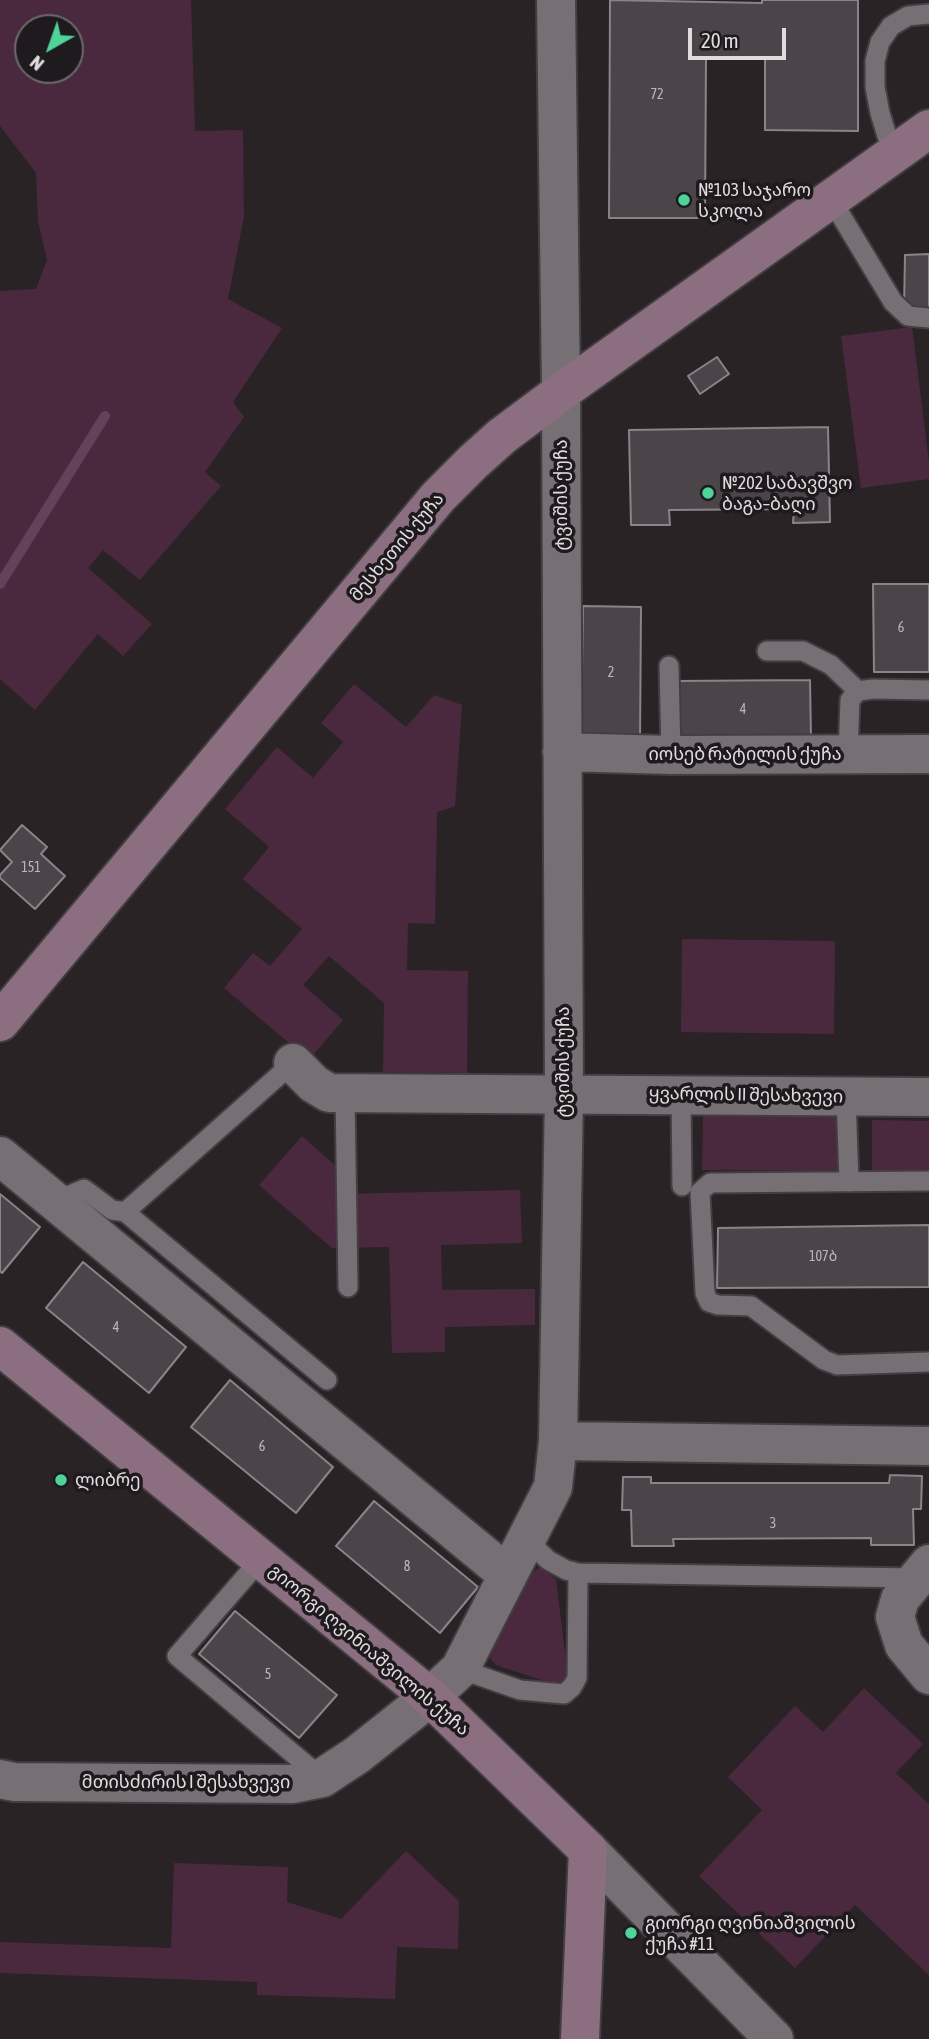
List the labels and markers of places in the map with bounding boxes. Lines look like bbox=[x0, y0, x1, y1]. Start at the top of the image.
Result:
place label: №103 საჯარო სკოლა bbox=[698, 179, 811, 222]
marker: №103 საჯარო სკოლა bbox=[676, 192, 692, 208]
place label: №202 საბავშვო ბაგა–ბაღი bbox=[722, 472, 852, 514]
marker: №202 საბავშვო ბაგა–ბაღი bbox=[700, 485, 716, 501]
place label: ლიბრე bbox=[75, 1469, 141, 1491]
marker: ლიბრე bbox=[53, 1472, 69, 1488]
place label: გიორგი ღვინიაშვილის ქუჩა #11 bbox=[645, 1912, 856, 1954]
marker: გიორგი ღვინიაშვილის ქუჩა #11 bbox=[623, 1925, 639, 1941]

